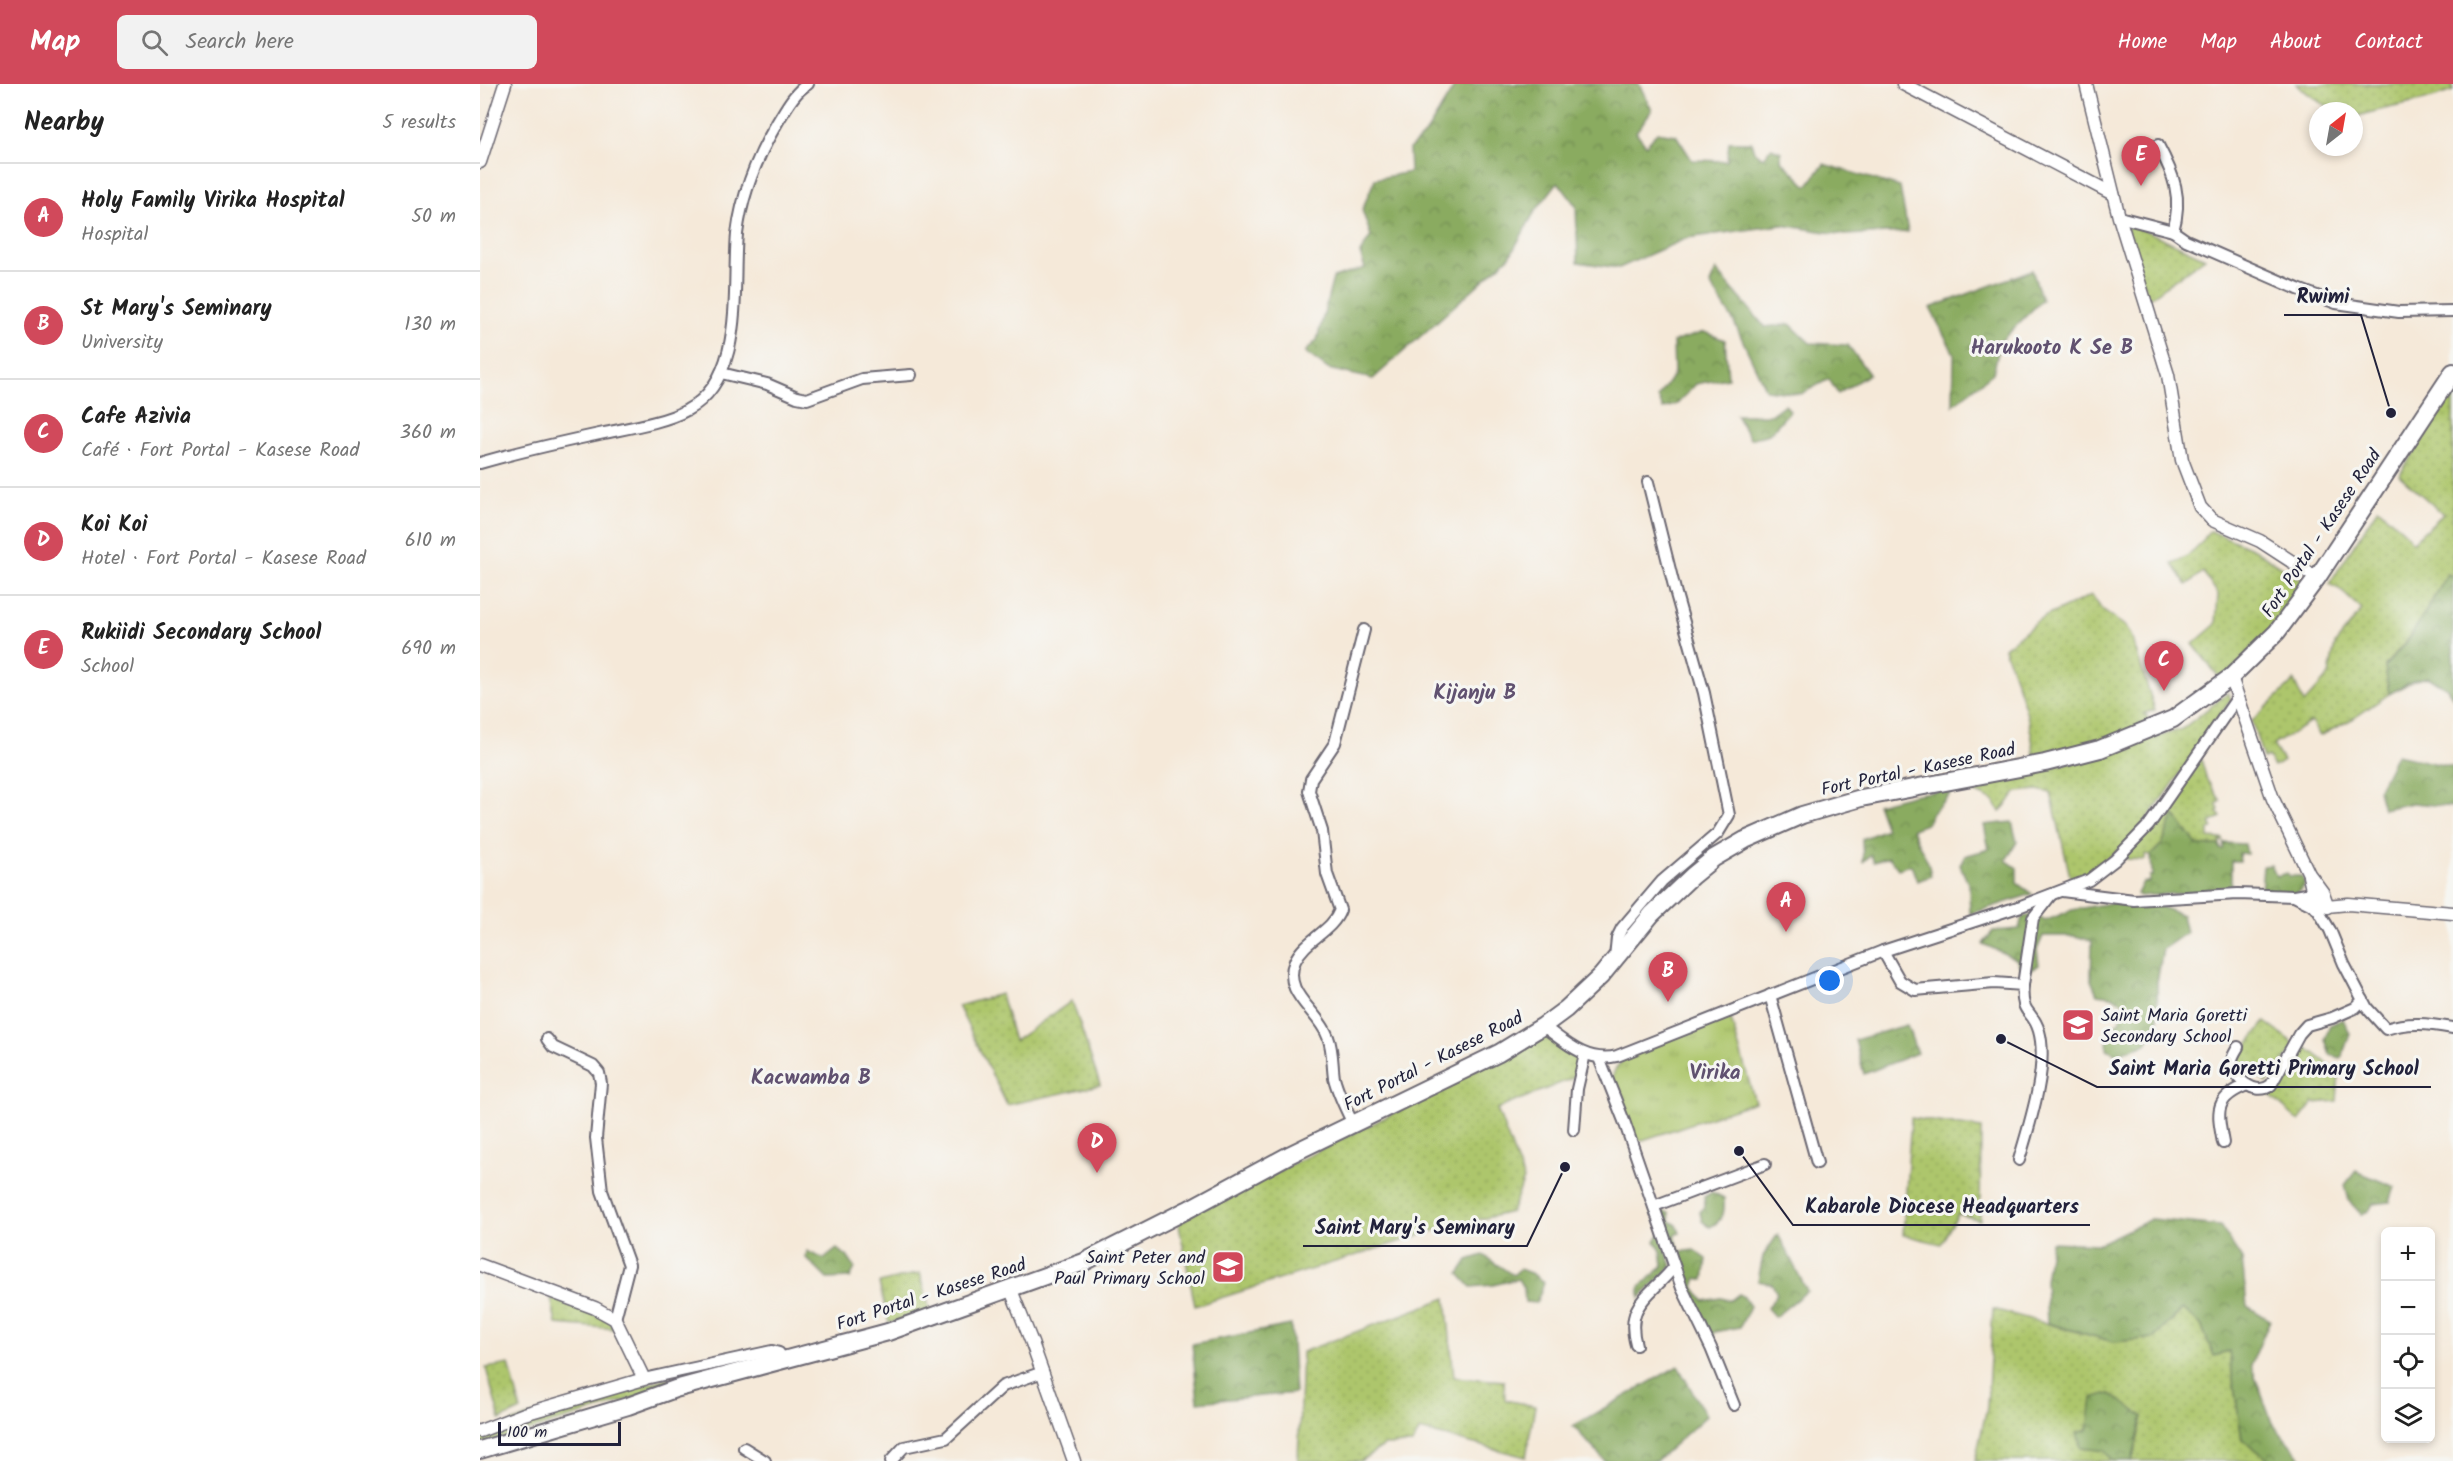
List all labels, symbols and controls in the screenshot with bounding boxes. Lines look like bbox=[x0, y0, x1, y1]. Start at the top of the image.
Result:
search box bbox=[117, 15, 537, 69]
text: Map bbox=[30, 20, 81, 65]
text: Search here bbox=[186, 25, 294, 60]
icon: search bbox=[138, 26, 171, 59]
text: Home bbox=[2118, 26, 2167, 59]
text: Map bbox=[2200, 26, 2237, 59]
text: About bbox=[2270, 26, 2321, 59]
text: Contact bbox=[2354, 26, 2423, 59]
text: Nearby bbox=[24, 102, 104, 144]
north arrow bbox=[2309, 102, 2363, 156]
text: 5 results bbox=[382, 107, 456, 139]
pin: E bbox=[2122, 136, 2160, 186]
text: Holy Family Virika Hospital bbox=[81, 184, 345, 219]
text: A bbox=[37, 201, 50, 233]
text: 50 m bbox=[411, 201, 456, 233]
text: Hospital bbox=[81, 219, 148, 251]
callout: Rwimi bbox=[2284, 277, 2361, 315]
text: Rwimi bbox=[2297, 282, 2350, 314]
text: St Mary's Seminary bbox=[81, 292, 272, 327]
text: B bbox=[37, 309, 50, 341]
text: 130 m bbox=[404, 309, 456, 341]
text: University bbox=[81, 327, 163, 359]
district label: Harukooto K Se B bbox=[1971, 332, 2133, 365]
text: Cafe Azivia bbox=[81, 400, 191, 435]
text: C bbox=[37, 417, 50, 449]
text: 360 m bbox=[400, 417, 456, 449]
text: Café · Fort Portal - Kasese Road bbox=[81, 435, 359, 467]
street label: Fort Portal - Kasese Road bbox=[2255, 443, 2390, 624]
text: Koi Koi bbox=[81, 508, 147, 543]
text: D bbox=[37, 525, 50, 557]
text: 610 m bbox=[405, 525, 456, 557]
text: Hotel · Fort Portal - Kasese Road bbox=[81, 543, 366, 575]
text: Rukiidi Secondary School bbox=[81, 616, 321, 651]
text: E bbox=[38, 633, 49, 665]
text: 690 m bbox=[401, 633, 456, 665]
pin: C bbox=[2144, 642, 2184, 691]
text: School bbox=[81, 651, 134, 683]
district label: Kijanju B bbox=[1434, 677, 1516, 710]
street label: Fort Portal - Kasese Road bbox=[1818, 735, 2019, 805]
pin: A bbox=[1766, 882, 1806, 932]
pin: B bbox=[1648, 952, 1688, 1002]
your location bbox=[1815, 966, 1844, 995]
place label: Saint Maria Goretti Secondary School bbox=[2101, 1002, 2248, 1052]
street label: Fort Portal - Kasese Road bbox=[1339, 1004, 1529, 1120]
school or university icon: Saint Maria Goretti Secondary School bbox=[2060, 1007, 2096, 1043]
callout: Saint Maria Goretti Primary School bbox=[2097, 1049, 2431, 1087]
text: Saint Maria Goretti Primary School bbox=[2109, 1054, 2420, 1086]
district label: Virika bbox=[1690, 1057, 1741, 1090]
district label: Kacwamba B bbox=[751, 1062, 871, 1095]
pin: D bbox=[1078, 1124, 1116, 1173]
callout: Kabarole Diocese Headquarters bbox=[1793, 1187, 2090, 1225]
text: Kabarole Diocese Headquarters bbox=[1805, 1192, 2079, 1224]
callout: Saint Mary's Seminary bbox=[1303, 1208, 1527, 1246]
text: Saint Mary's Seminary bbox=[1315, 1213, 1516, 1245]
map controls bbox=[2381, 1227, 2435, 1443]
button: + bbox=[2381, 1227, 2435, 1281]
place label: Saint Peter and Paul Primary School bbox=[1054, 1244, 1206, 1294]
school or university icon: Saint Peter and Paul Primary School bbox=[1210, 1249, 1246, 1285]
street label: Fort Portal - Kasese Road bbox=[833, 1251, 1031, 1340]
button: − bbox=[2381, 1281, 2435, 1335]
button: locate bbox=[2381, 1335, 2435, 1389]
button: layers bbox=[2381, 1389, 2435, 1443]
scale bar bbox=[498, 1419, 621, 1446]
text: 100 m bbox=[507, 1420, 547, 1445]

